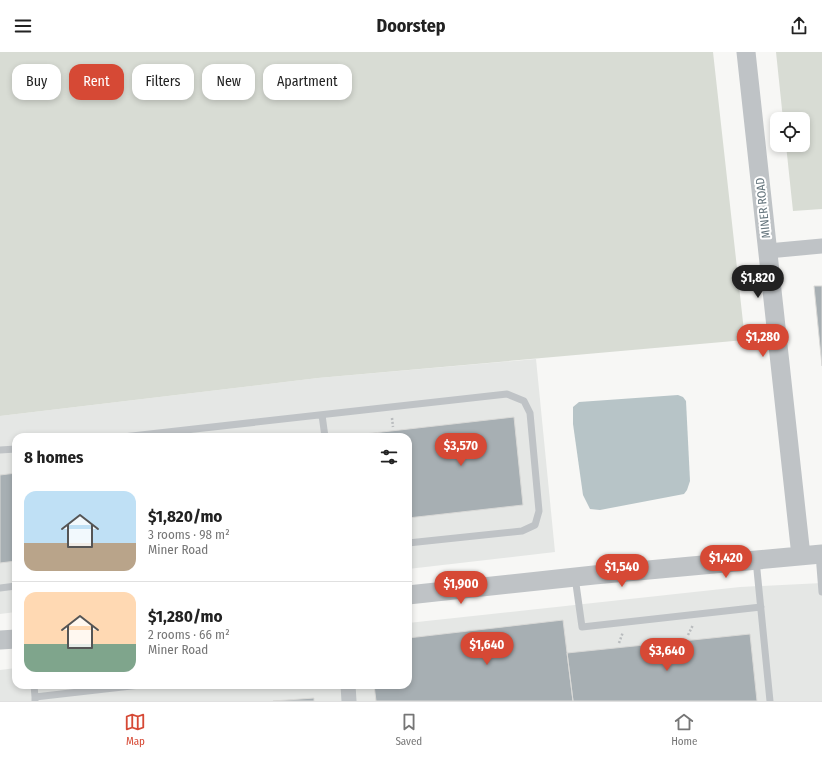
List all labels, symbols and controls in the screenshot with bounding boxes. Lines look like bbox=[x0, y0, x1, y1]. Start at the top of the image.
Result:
icon: menu bbox=[12, 15, 34, 37]
text: Doorstep bbox=[376, 15, 446, 37]
icon: share bbox=[788, 15, 810, 37]
chip: Buy bbox=[12, 64, 61, 100]
chip: Rent bbox=[69, 64, 124, 100]
chip: Filters bbox=[132, 64, 194, 100]
chip: New bbox=[202, 64, 255, 100]
chip: Apartment bbox=[263, 64, 352, 100]
map controls bbox=[770, 112, 810, 152]
button: locate bbox=[770, 112, 810, 152]
street label: MINER ROAD bbox=[753, 177, 773, 239]
pin: $1,820 bbox=[725, 265, 791, 299]
text: $1,820 bbox=[741, 270, 775, 285]
pin: $1,280 bbox=[730, 324, 796, 358]
text: $1,280 bbox=[746, 329, 780, 344]
pin: $3,570 bbox=[428, 433, 494, 467]
text: $3,570 bbox=[444, 438, 478, 453]
icon: filters bbox=[378, 446, 400, 468]
text: 8 homes bbox=[24, 447, 84, 468]
text: $1,820/mo bbox=[148, 506, 222, 527]
icon: home bbox=[56, 507, 104, 555]
text: 3 rooms · 98 m² bbox=[148, 527, 230, 542]
text: Miner Road bbox=[148, 542, 208, 557]
pin: $1,420 bbox=[693, 545, 759, 579]
text: $1,420 bbox=[709, 550, 743, 565]
pin: $1,540 bbox=[589, 554, 655, 588]
text: $1,540 bbox=[605, 559, 639, 574]
pin: $1,900 bbox=[428, 571, 494, 605]
text: $1,900 bbox=[443, 576, 479, 591]
text: $1,280/mo bbox=[148, 606, 223, 627]
icon: home bbox=[56, 608, 104, 656]
text: 2 rooms · 66 m² bbox=[148, 627, 230, 642]
pin: $1,640 bbox=[454, 632, 520, 666]
text: $1,640 bbox=[470, 637, 504, 652]
pin: $3,640 bbox=[634, 638, 700, 672]
text: Miner Road bbox=[148, 642, 208, 657]
text: $3,640 bbox=[649, 643, 685, 658]
tab: Map bbox=[124, 711, 146, 748]
tab: Saved bbox=[395, 711, 422, 748]
tab: Home bbox=[671, 711, 698, 748]

